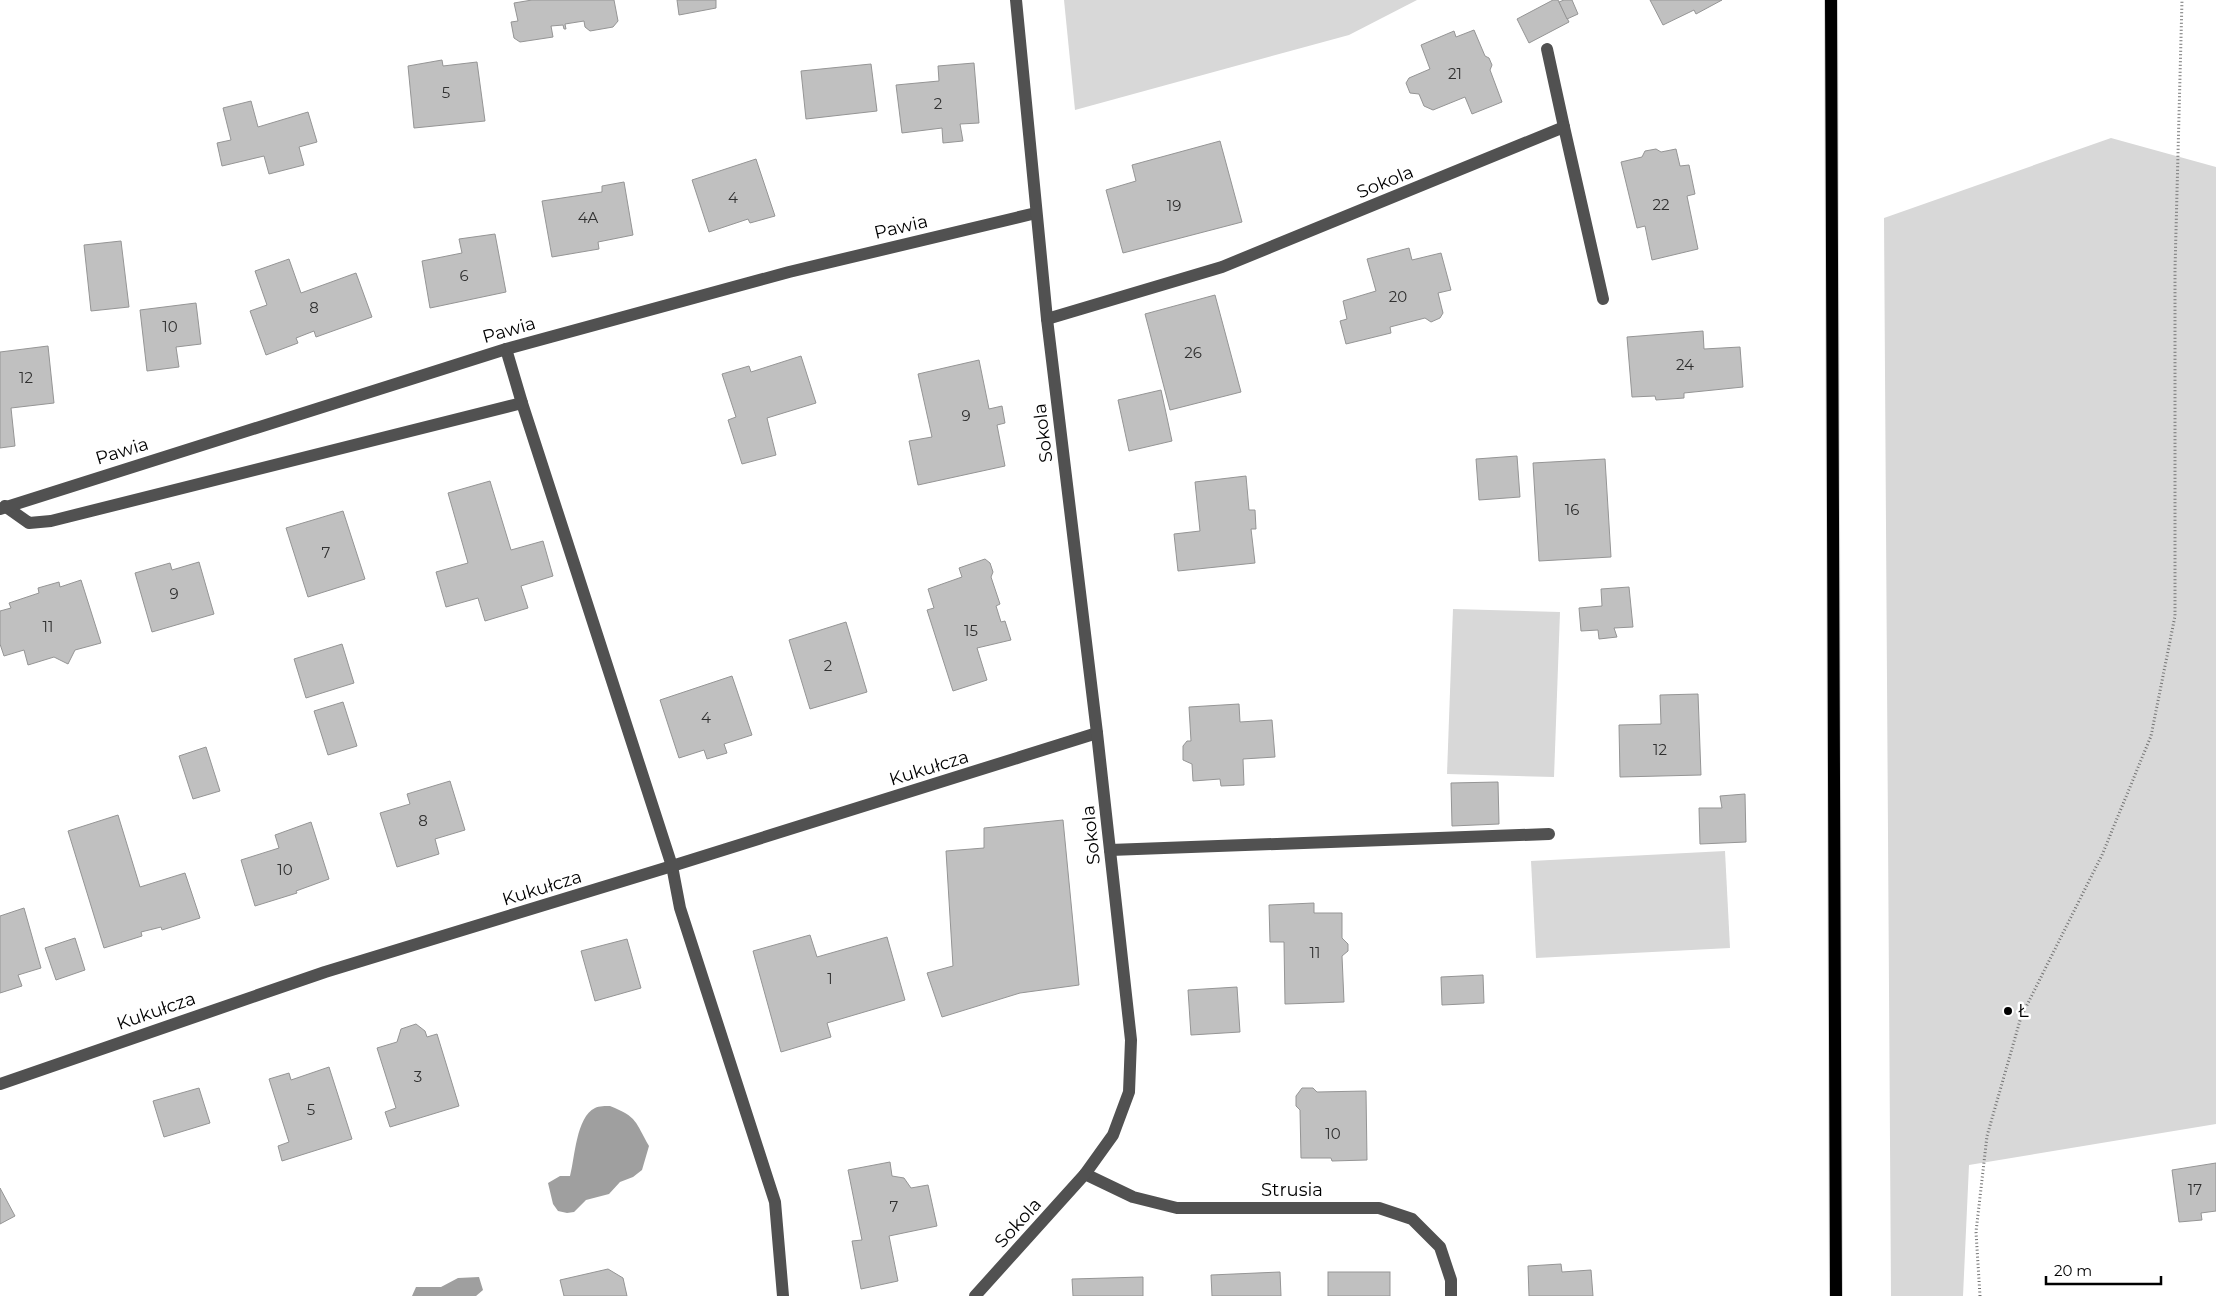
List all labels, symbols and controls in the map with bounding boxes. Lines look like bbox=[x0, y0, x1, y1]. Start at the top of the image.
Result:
house number: 21 bbox=[1448, 64, 1462, 83]
house number: 5 bbox=[442, 83, 450, 102]
house number: 2 bbox=[934, 94, 942, 113]
street label: Sokola bbox=[1353, 161, 1417, 203]
house number: 4 bbox=[728, 188, 738, 207]
house number: 22 bbox=[1652, 195, 1670, 214]
house number: 19 bbox=[1167, 196, 1181, 215]
house number: 4A bbox=[578, 208, 599, 227]
street label: Pawia bbox=[872, 210, 930, 244]
house number: 6 bbox=[459, 266, 469, 285]
house number: 20 bbox=[1389, 287, 1407, 306]
house number: 8 bbox=[309, 298, 319, 317]
street label: Pawia bbox=[480, 312, 538, 348]
house number: 10 bbox=[162, 317, 178, 336]
house number: 26 bbox=[1184, 343, 1202, 362]
house number: 24 bbox=[1676, 355, 1694, 374]
house number: 12 bbox=[19, 368, 33, 387]
street label: Sokola bbox=[1028, 402, 1058, 464]
house number: 9 bbox=[961, 406, 971, 425]
street label: Pawia bbox=[93, 433, 151, 469]
house number: 16 bbox=[1565, 500, 1579, 519]
house number: 7 bbox=[322, 543, 331, 562]
house number: 9 bbox=[169, 584, 179, 603]
house number: 11 bbox=[43, 617, 53, 636]
house number: 15 bbox=[964, 621, 978, 640]
house number: 2 bbox=[824, 656, 832, 675]
house number: 4 bbox=[701, 708, 711, 727]
house number: 12 bbox=[1653, 740, 1667, 759]
street label: Kukułcza bbox=[887, 745, 971, 791]
street label: Sokola bbox=[1077, 804, 1105, 866]
house number: 8 bbox=[418, 811, 428, 830]
house number: 10 bbox=[277, 860, 293, 879]
street label: Kukułcza bbox=[500, 865, 584, 911]
house number: 11 bbox=[1310, 943, 1320, 962]
house number: 1 bbox=[827, 969, 833, 988]
street label: Kukułcza bbox=[114, 987, 198, 1035]
place label: Ł bbox=[2018, 1000, 2029, 1022]
marker: Ł bbox=[2002, 1005, 2014, 1017]
house number: 3 bbox=[414, 1067, 422, 1086]
house number: 5 bbox=[307, 1100, 315, 1119]
house number: 10 bbox=[1325, 1124, 1341, 1143]
street label: Strusia bbox=[1261, 1179, 1323, 1201]
house number: 17 bbox=[2188, 1180, 2202, 1199]
street label: Sokola bbox=[990, 1194, 1046, 1252]
house number: 7 bbox=[890, 1197, 899, 1216]
scale bar bbox=[2046, 1254, 2161, 1286]
text: 20 m bbox=[2054, 1261, 2092, 1280]

